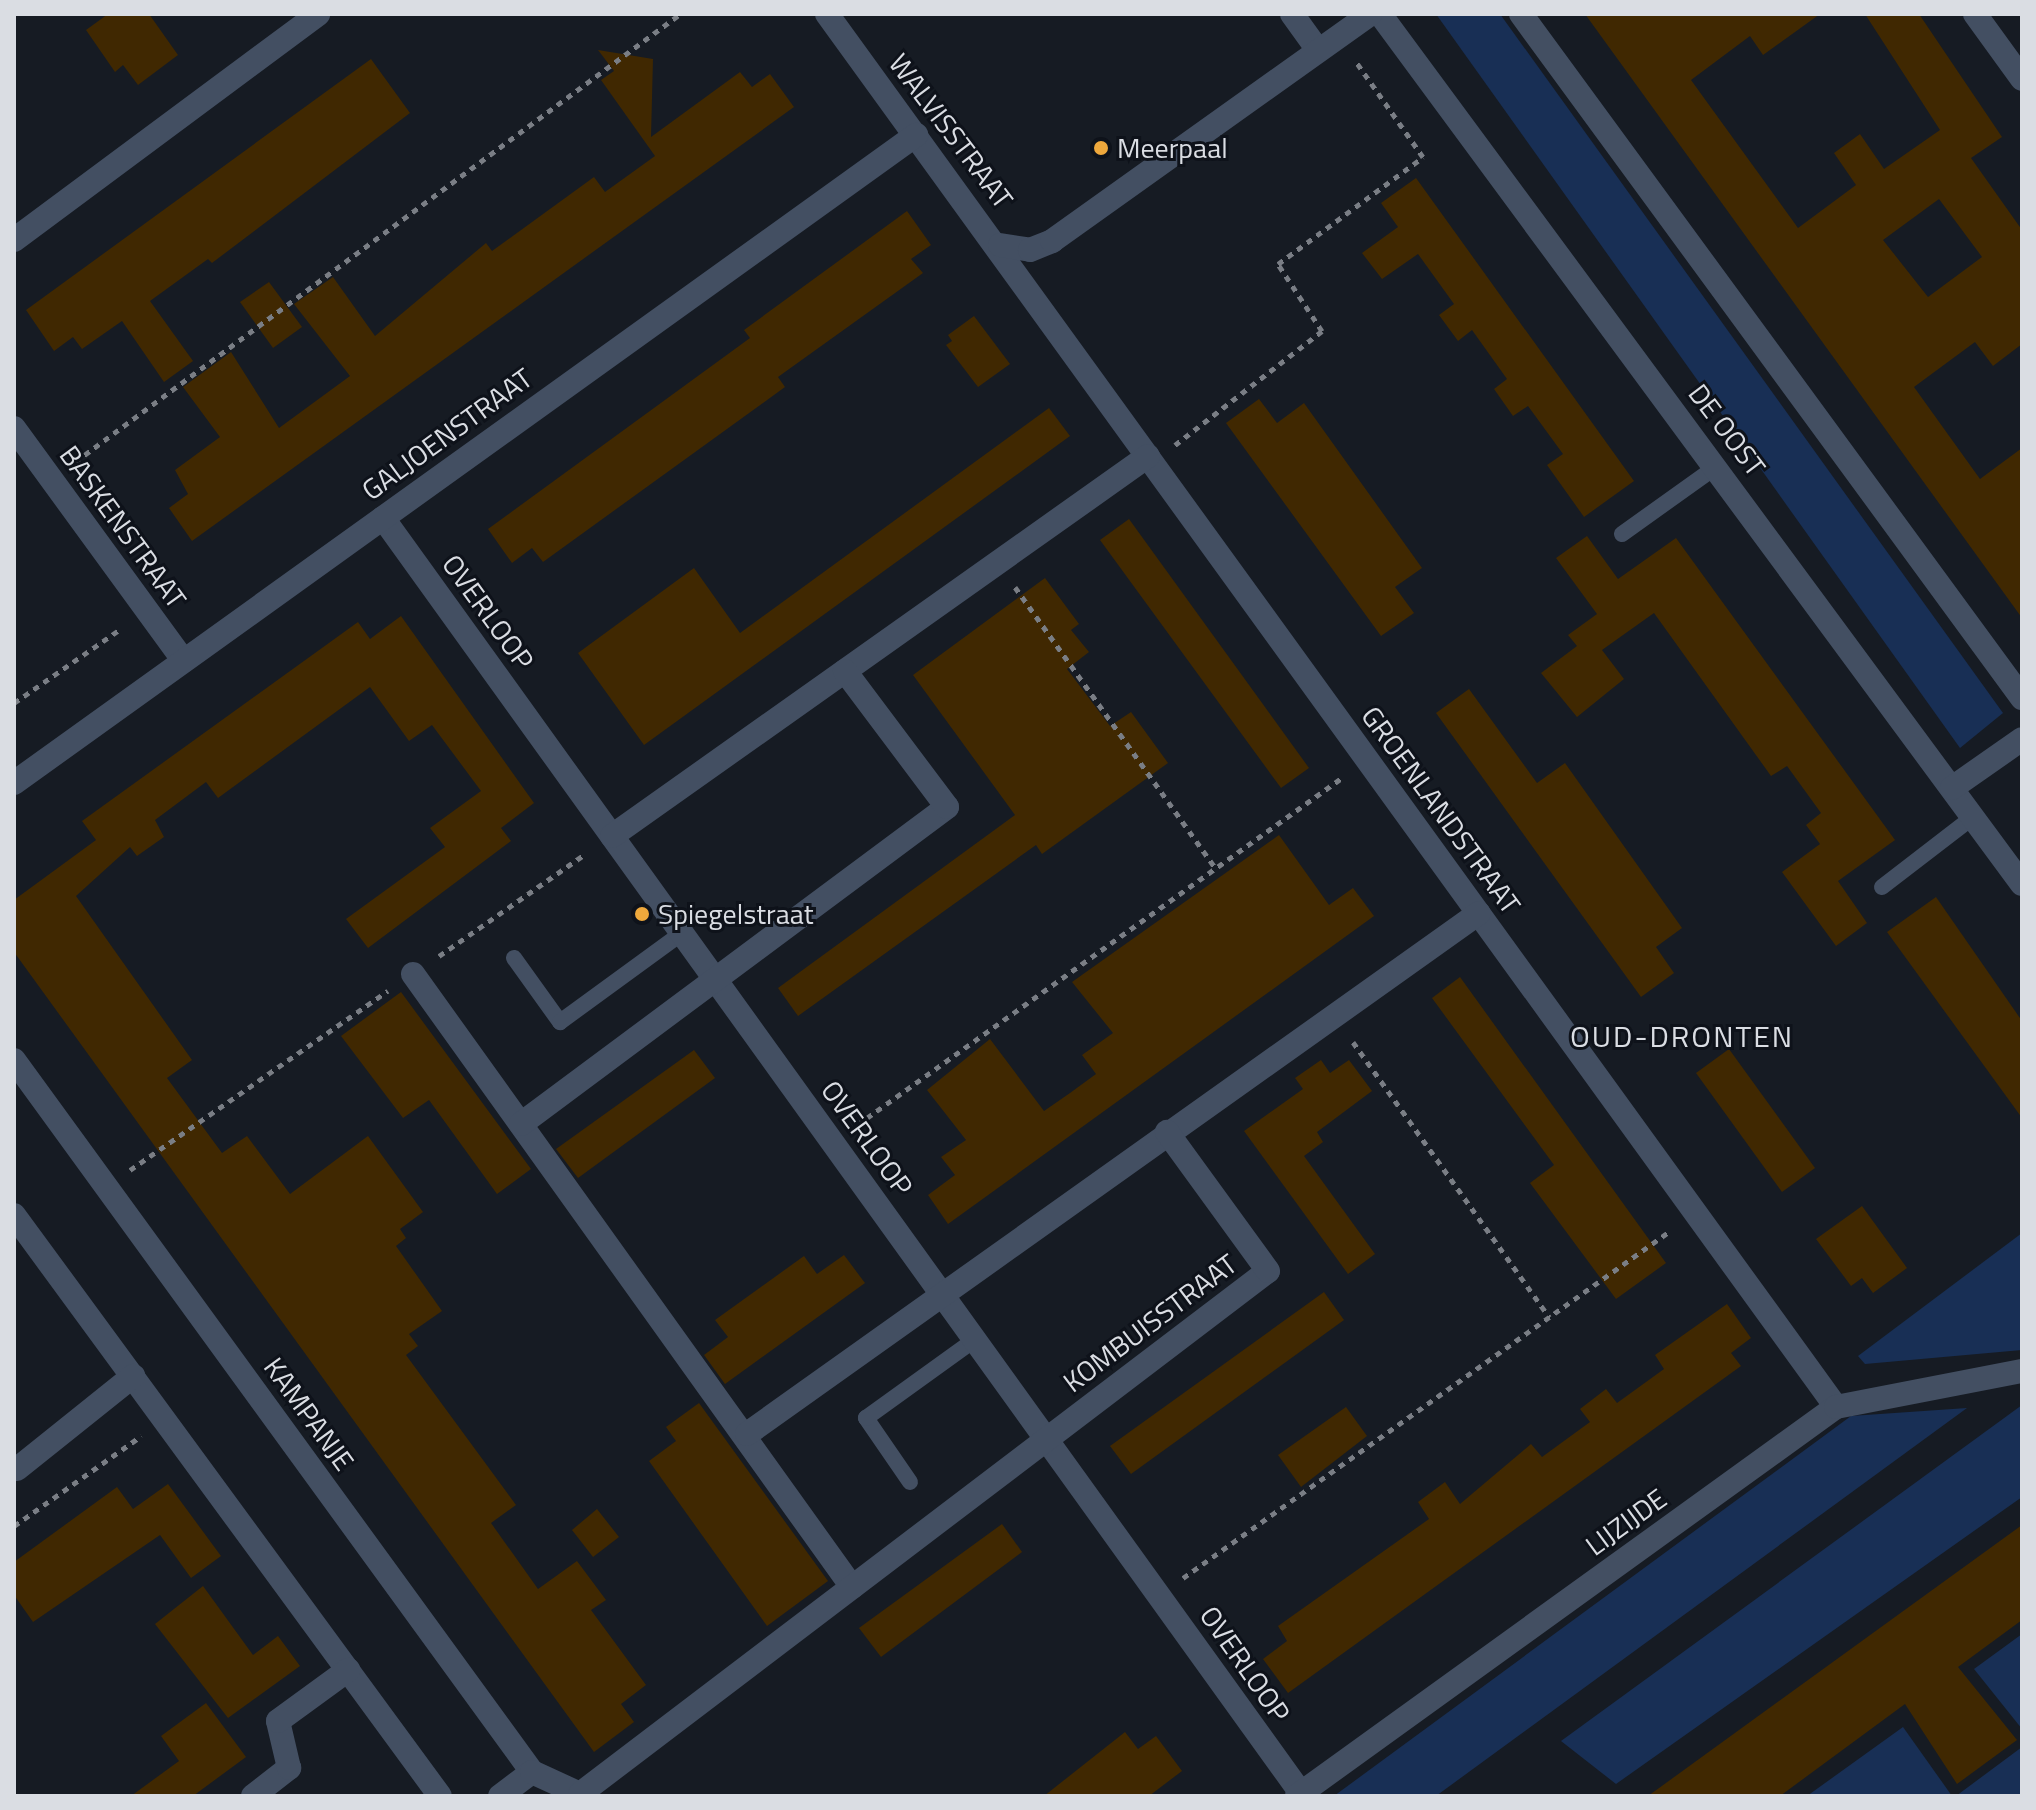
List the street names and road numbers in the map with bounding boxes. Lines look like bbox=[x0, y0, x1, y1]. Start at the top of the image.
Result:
street label: WALVISSTRAAT bbox=[882, 47, 1020, 215]
street label: GALJOENSTRAAT bbox=[355, 361, 539, 507]
street label: DE OOST bbox=[1682, 377, 1772, 483]
street label: BASKENSTRAAT bbox=[53, 439, 193, 615]
street label: OVERLOOP bbox=[435, 548, 541, 676]
street label: GROENLANDSTRAAT bbox=[1354, 700, 1528, 920]
street label: OVERLOOP bbox=[814, 1074, 920, 1202]
street label: KOMBUISSTRAAT bbox=[1057, 1247, 1243, 1399]
street label: KAMPANJE bbox=[257, 1351, 361, 1477]
street label: LIJZIJDE bbox=[1579, 1481, 1673, 1563]
street label: OVERLOOP bbox=[1193, 1600, 1297, 1728]

